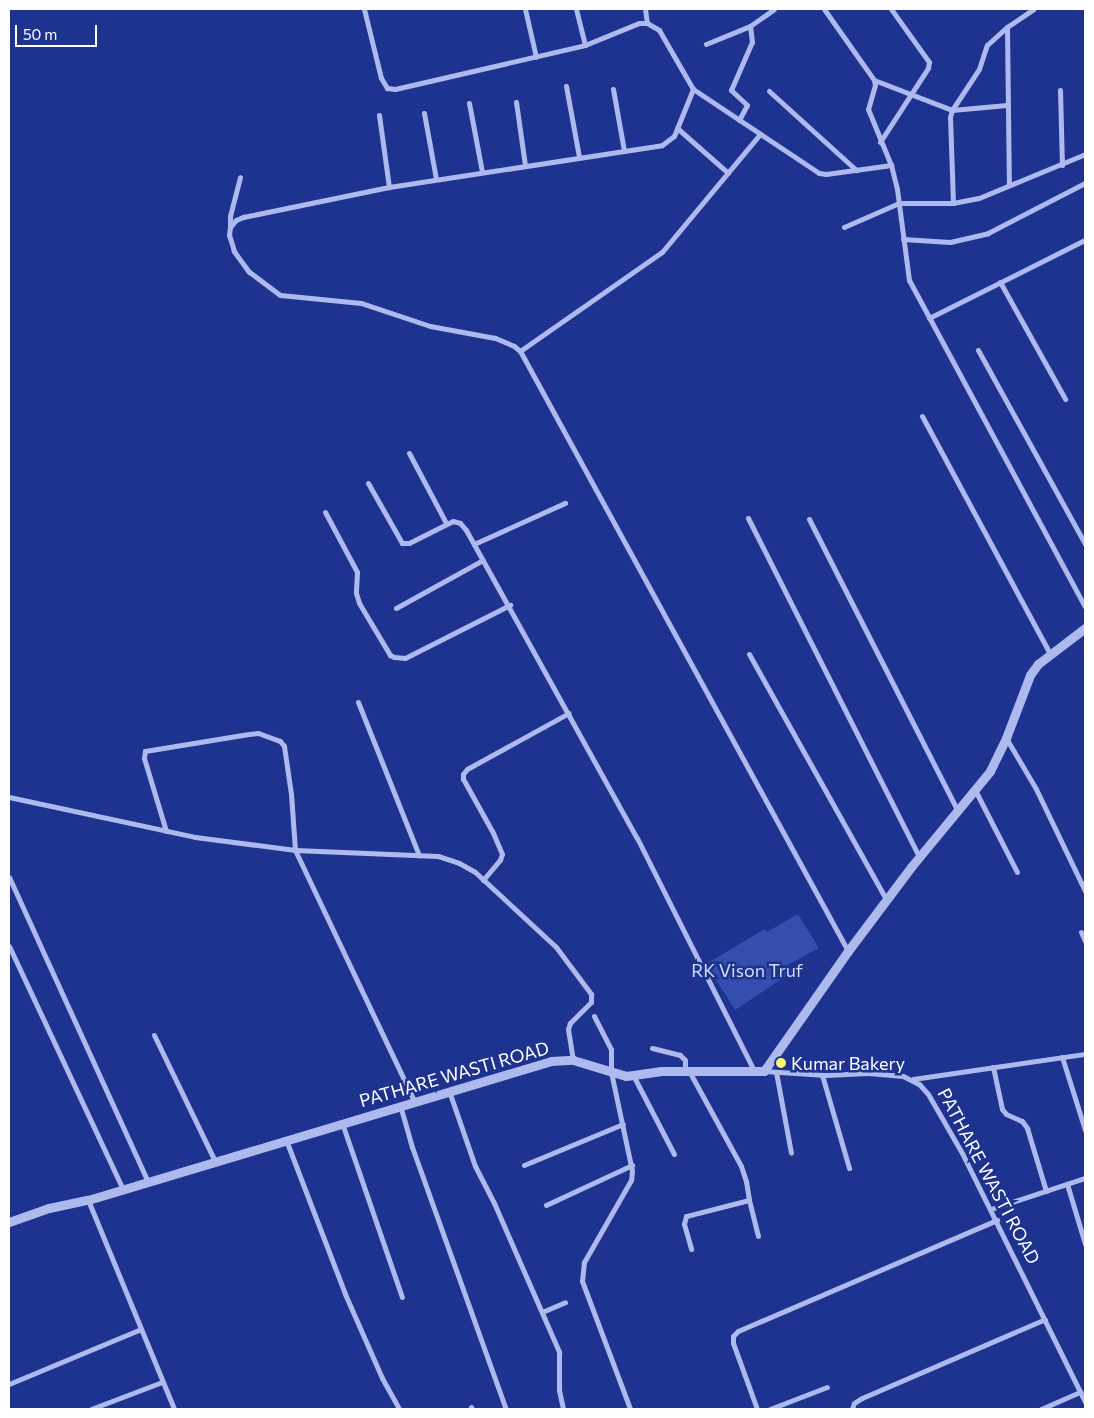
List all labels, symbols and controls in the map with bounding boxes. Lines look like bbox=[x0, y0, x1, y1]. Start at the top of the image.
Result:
scale bar bbox=[18, 15, 100, 47]
text: 50 m bbox=[23, 25, 57, 43]
park label: RK Vison Truf bbox=[691, 959, 803, 981]
street label: PATHARE WASTI ROAD bbox=[357, 1037, 551, 1111]
place label: Kumar Bakery bbox=[791, 1052, 905, 1074]
marker: Kumar Bakery bbox=[775, 1057, 787, 1069]
street label: PATHARE WASTI ROAD bbox=[933, 1084, 1045, 1268]

